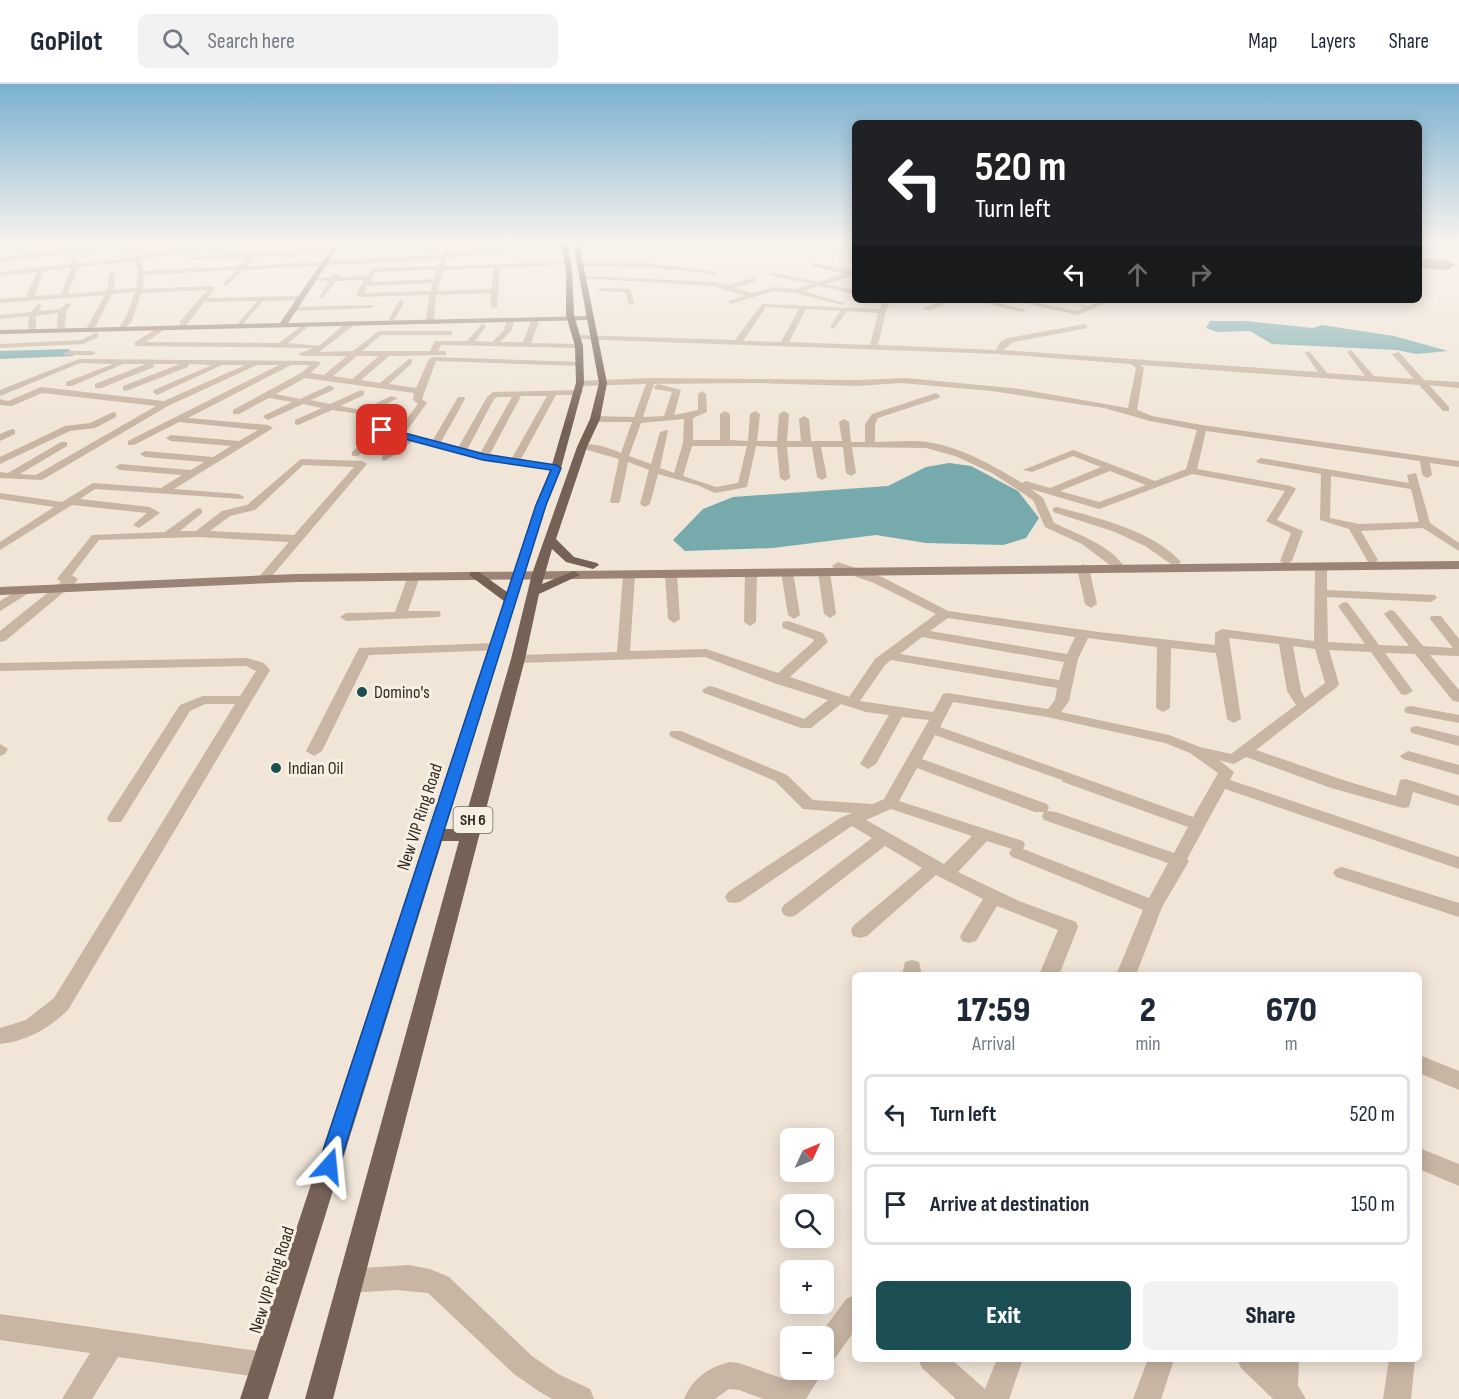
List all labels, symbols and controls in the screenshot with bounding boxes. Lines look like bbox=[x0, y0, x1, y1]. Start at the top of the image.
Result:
search box bbox=[138, 14, 558, 68]
text: GoPilot bbox=[30, 25, 102, 58]
icon: search bbox=[159, 25, 192, 58]
text: Search here bbox=[207, 28, 295, 55]
text: Map bbox=[1248, 29, 1277, 54]
text: Layers bbox=[1310, 29, 1356, 54]
text: Share bbox=[1389, 29, 1429, 54]
text: 520 m bbox=[975, 142, 1066, 193]
icon: left bbox=[876, 144, 954, 222]
text: Turn left bbox=[975, 193, 1051, 225]
icon: left bbox=[1058, 258, 1091, 291]
icon: ahead bbox=[1121, 258, 1154, 291]
icon: right bbox=[1184, 258, 1217, 291]
pin bbox=[356, 404, 407, 455]
icon: arrive bbox=[365, 413, 398, 446]
place label: Domino's bbox=[374, 682, 430, 703]
marker: Domino's bbox=[355, 685, 369, 699]
place label: Indian Oil bbox=[288, 758, 343, 779]
marker: Indian Oil bbox=[269, 761, 283, 775]
street label: New VIP Ring Road bbox=[393, 761, 447, 873]
road number: SH 6 bbox=[454, 807, 492, 833]
text: 17:59 bbox=[957, 989, 1030, 1032]
text: 2 bbox=[1140, 989, 1156, 1032]
text: 670 bbox=[1266, 989, 1317, 1032]
text: Arrival bbox=[972, 1032, 1015, 1056]
text: min bbox=[1135, 1032, 1161, 1056]
text: m bbox=[1285, 1032, 1298, 1056]
icon: left bbox=[879, 1098, 912, 1131]
text: Turn left bbox=[930, 1101, 996, 1128]
text: 520 m bbox=[1350, 1101, 1395, 1128]
north arrow bbox=[780, 1128, 834, 1182]
map controls bbox=[780, 1128, 834, 1380]
position arrow bbox=[297, 1134, 361, 1198]
icon: arrive bbox=[879, 1188, 912, 1221]
text: Arrive at destination bbox=[930, 1191, 1089, 1218]
text: 150 m bbox=[1351, 1191, 1395, 1218]
button: search bbox=[780, 1194, 834, 1248]
street label: New VIP Ring Road bbox=[245, 1224, 299, 1336]
button: + bbox=[780, 1260, 834, 1314]
button: Exit bbox=[876, 1281, 1131, 1350]
button: Share bbox=[1143, 1281, 1398, 1350]
button: − bbox=[780, 1326, 834, 1380]

